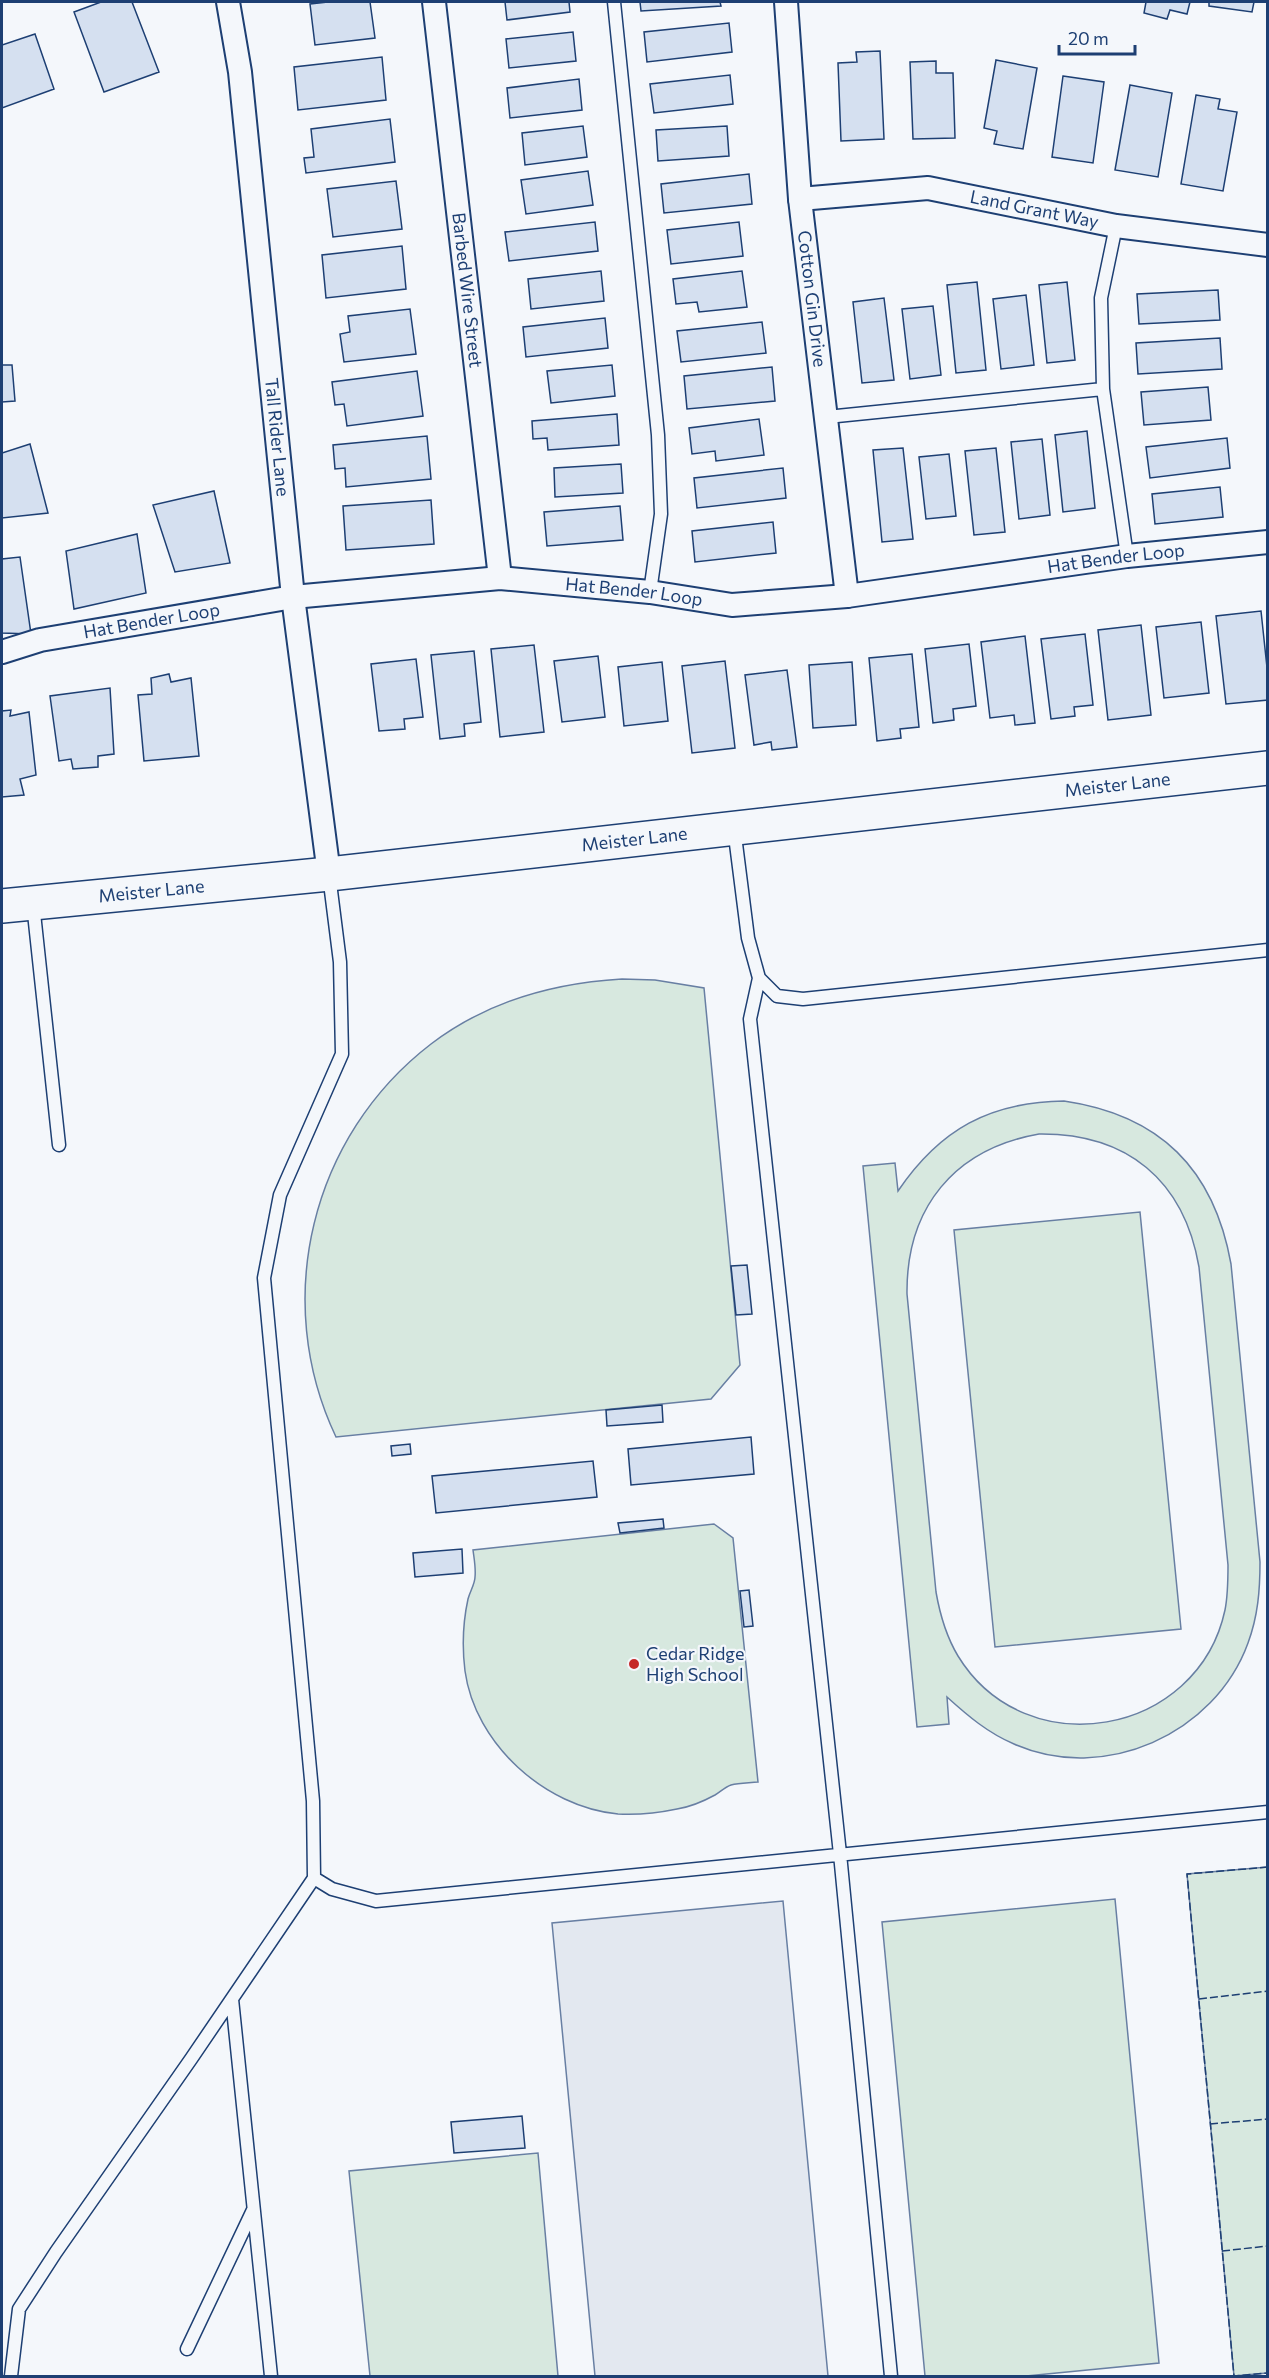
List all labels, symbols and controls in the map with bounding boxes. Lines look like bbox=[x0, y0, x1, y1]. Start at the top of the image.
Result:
scale bar bbox=[1059, 18, 1136, 56]
text: 20 m bbox=[1068, 27, 1109, 49]
street label: Land Grant Way bbox=[968, 185, 1101, 232]
street label: Barbed Wire Street bbox=[448, 211, 488, 369]
street label: Cotton Gin Drive bbox=[794, 229, 832, 368]
street label: Tall Rider Lane bbox=[261, 377, 295, 497]
street label: Hat Bender Loop bbox=[1046, 538, 1186, 577]
street label: Hat Bender Loop bbox=[564, 572, 704, 610]
street label: Hat Bender Loop bbox=[81, 598, 221, 642]
street label: Meister Lane bbox=[1063, 767, 1171, 801]
street label: Meister Lane bbox=[580, 822, 689, 855]
street label: Meister Lane bbox=[97, 874, 205, 907]
place label: Cedar Ridge High School bbox=[646, 1642, 744, 1685]
marker: Cedar Ridge High School bbox=[627, 1657, 641, 1671]

